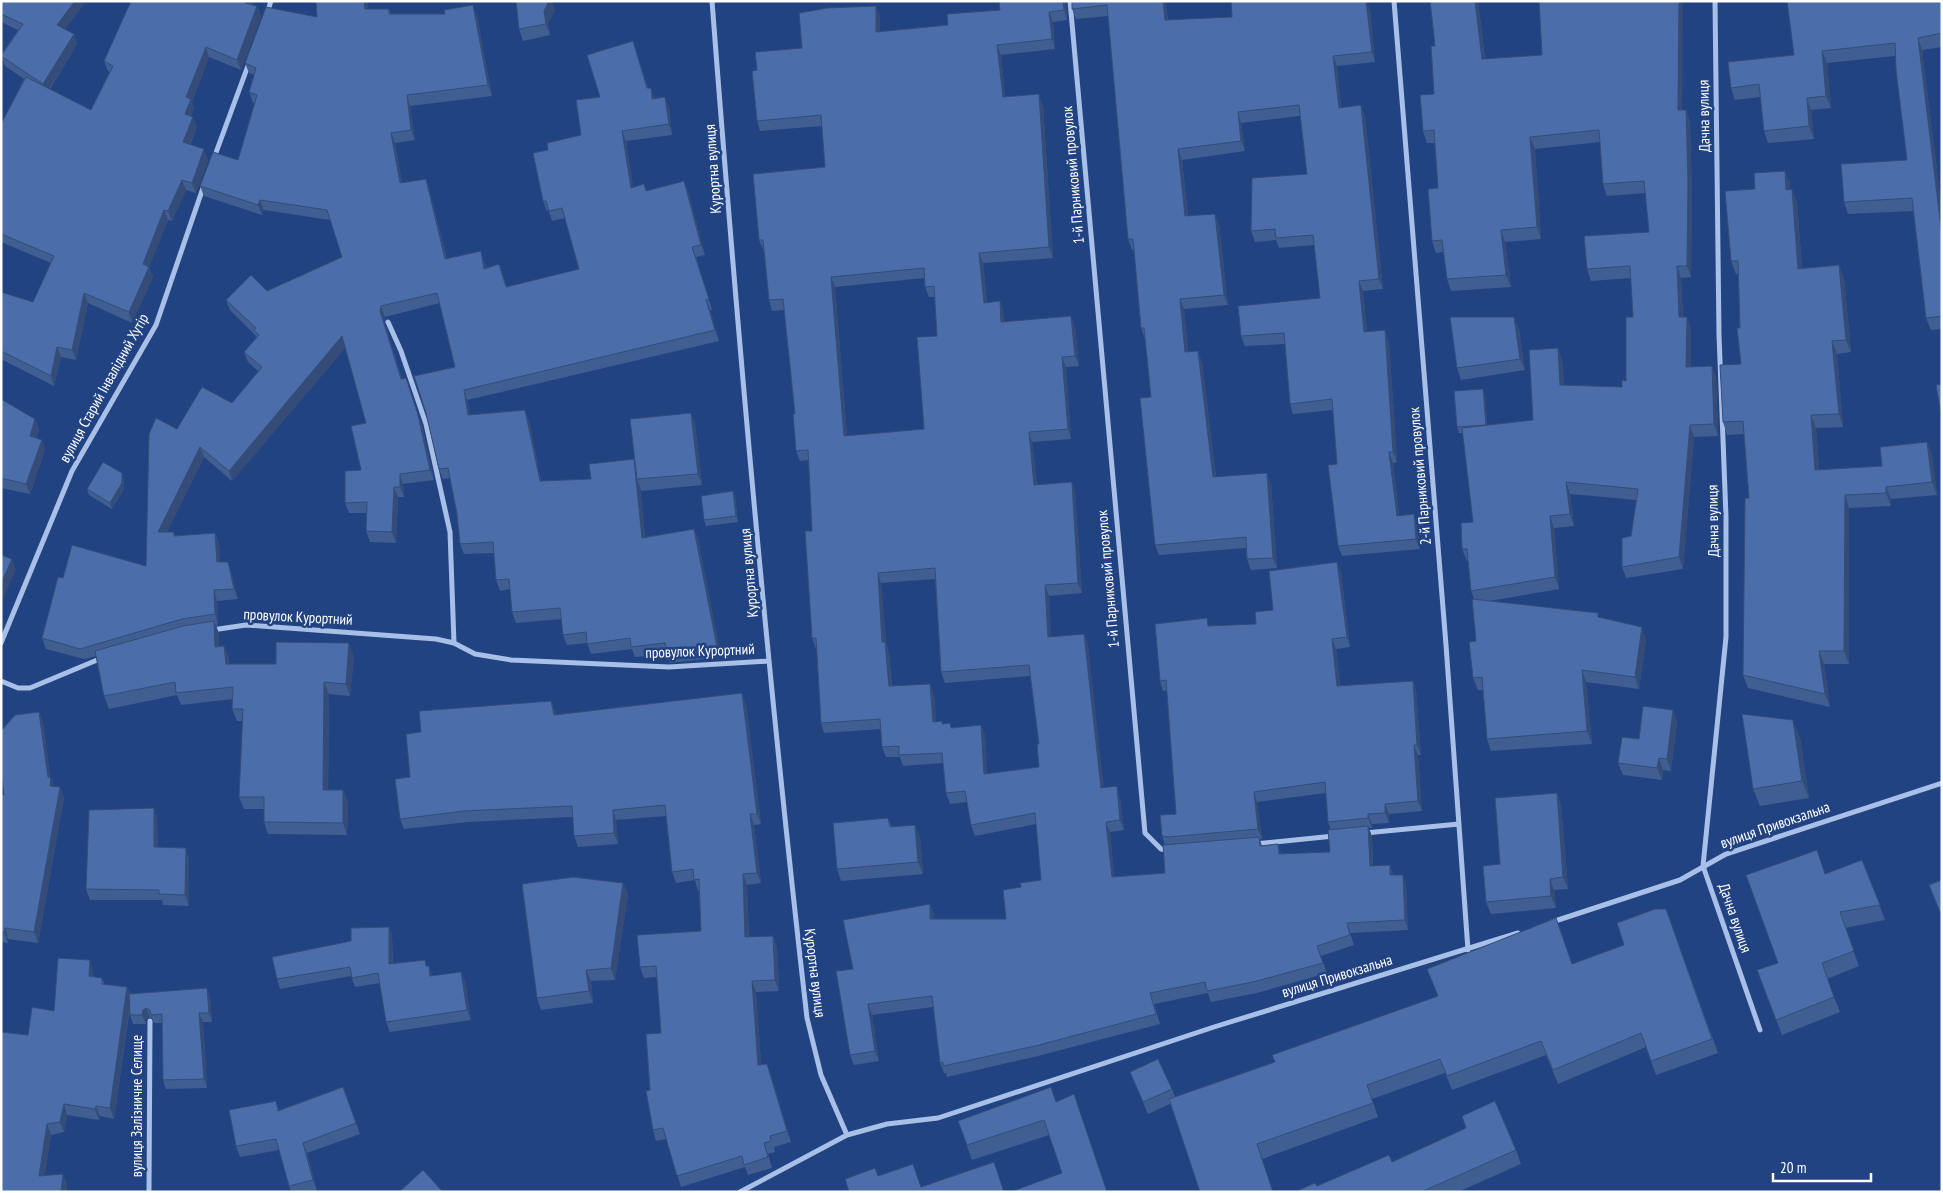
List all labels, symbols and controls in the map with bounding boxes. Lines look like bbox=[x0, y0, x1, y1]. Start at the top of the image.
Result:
street label: Дачна вулиця bbox=[1693, 79, 1714, 152]
street label: 1-й Парниковий провулок bbox=[1057, 105, 1088, 245]
street label: Курортна вулиця bbox=[700, 124, 725, 214]
street label: вулиця Старий Інвалідний Хутір bbox=[55, 310, 152, 466]
street label: 2-й Парниковий провулок bbox=[1404, 406, 1435, 546]
street label: Дачна вулиця bbox=[1702, 484, 1723, 557]
street label: 1-й Парниковий провулок bbox=[1092, 509, 1123, 649]
street label: Курортна вулиця bbox=[735, 527, 762, 618]
street label: провулок Курортний bbox=[243, 604, 353, 629]
street label: провулок Курортний bbox=[645, 639, 755, 662]
street label: вулиця Привокзальна bbox=[1718, 797, 1832, 852]
street label: Дачна вулиця bbox=[1715, 881, 1756, 955]
street label: Курортна вулиця bbox=[801, 927, 830, 1019]
street label: вулиця Привокзальна bbox=[1279, 950, 1394, 1001]
street label: вулиця Залізничне Селище bbox=[127, 1035, 146, 1177]
scale bar bbox=[1773, 1150, 1870, 1182]
text: 20 m bbox=[1780, 1158, 1806, 1177]

